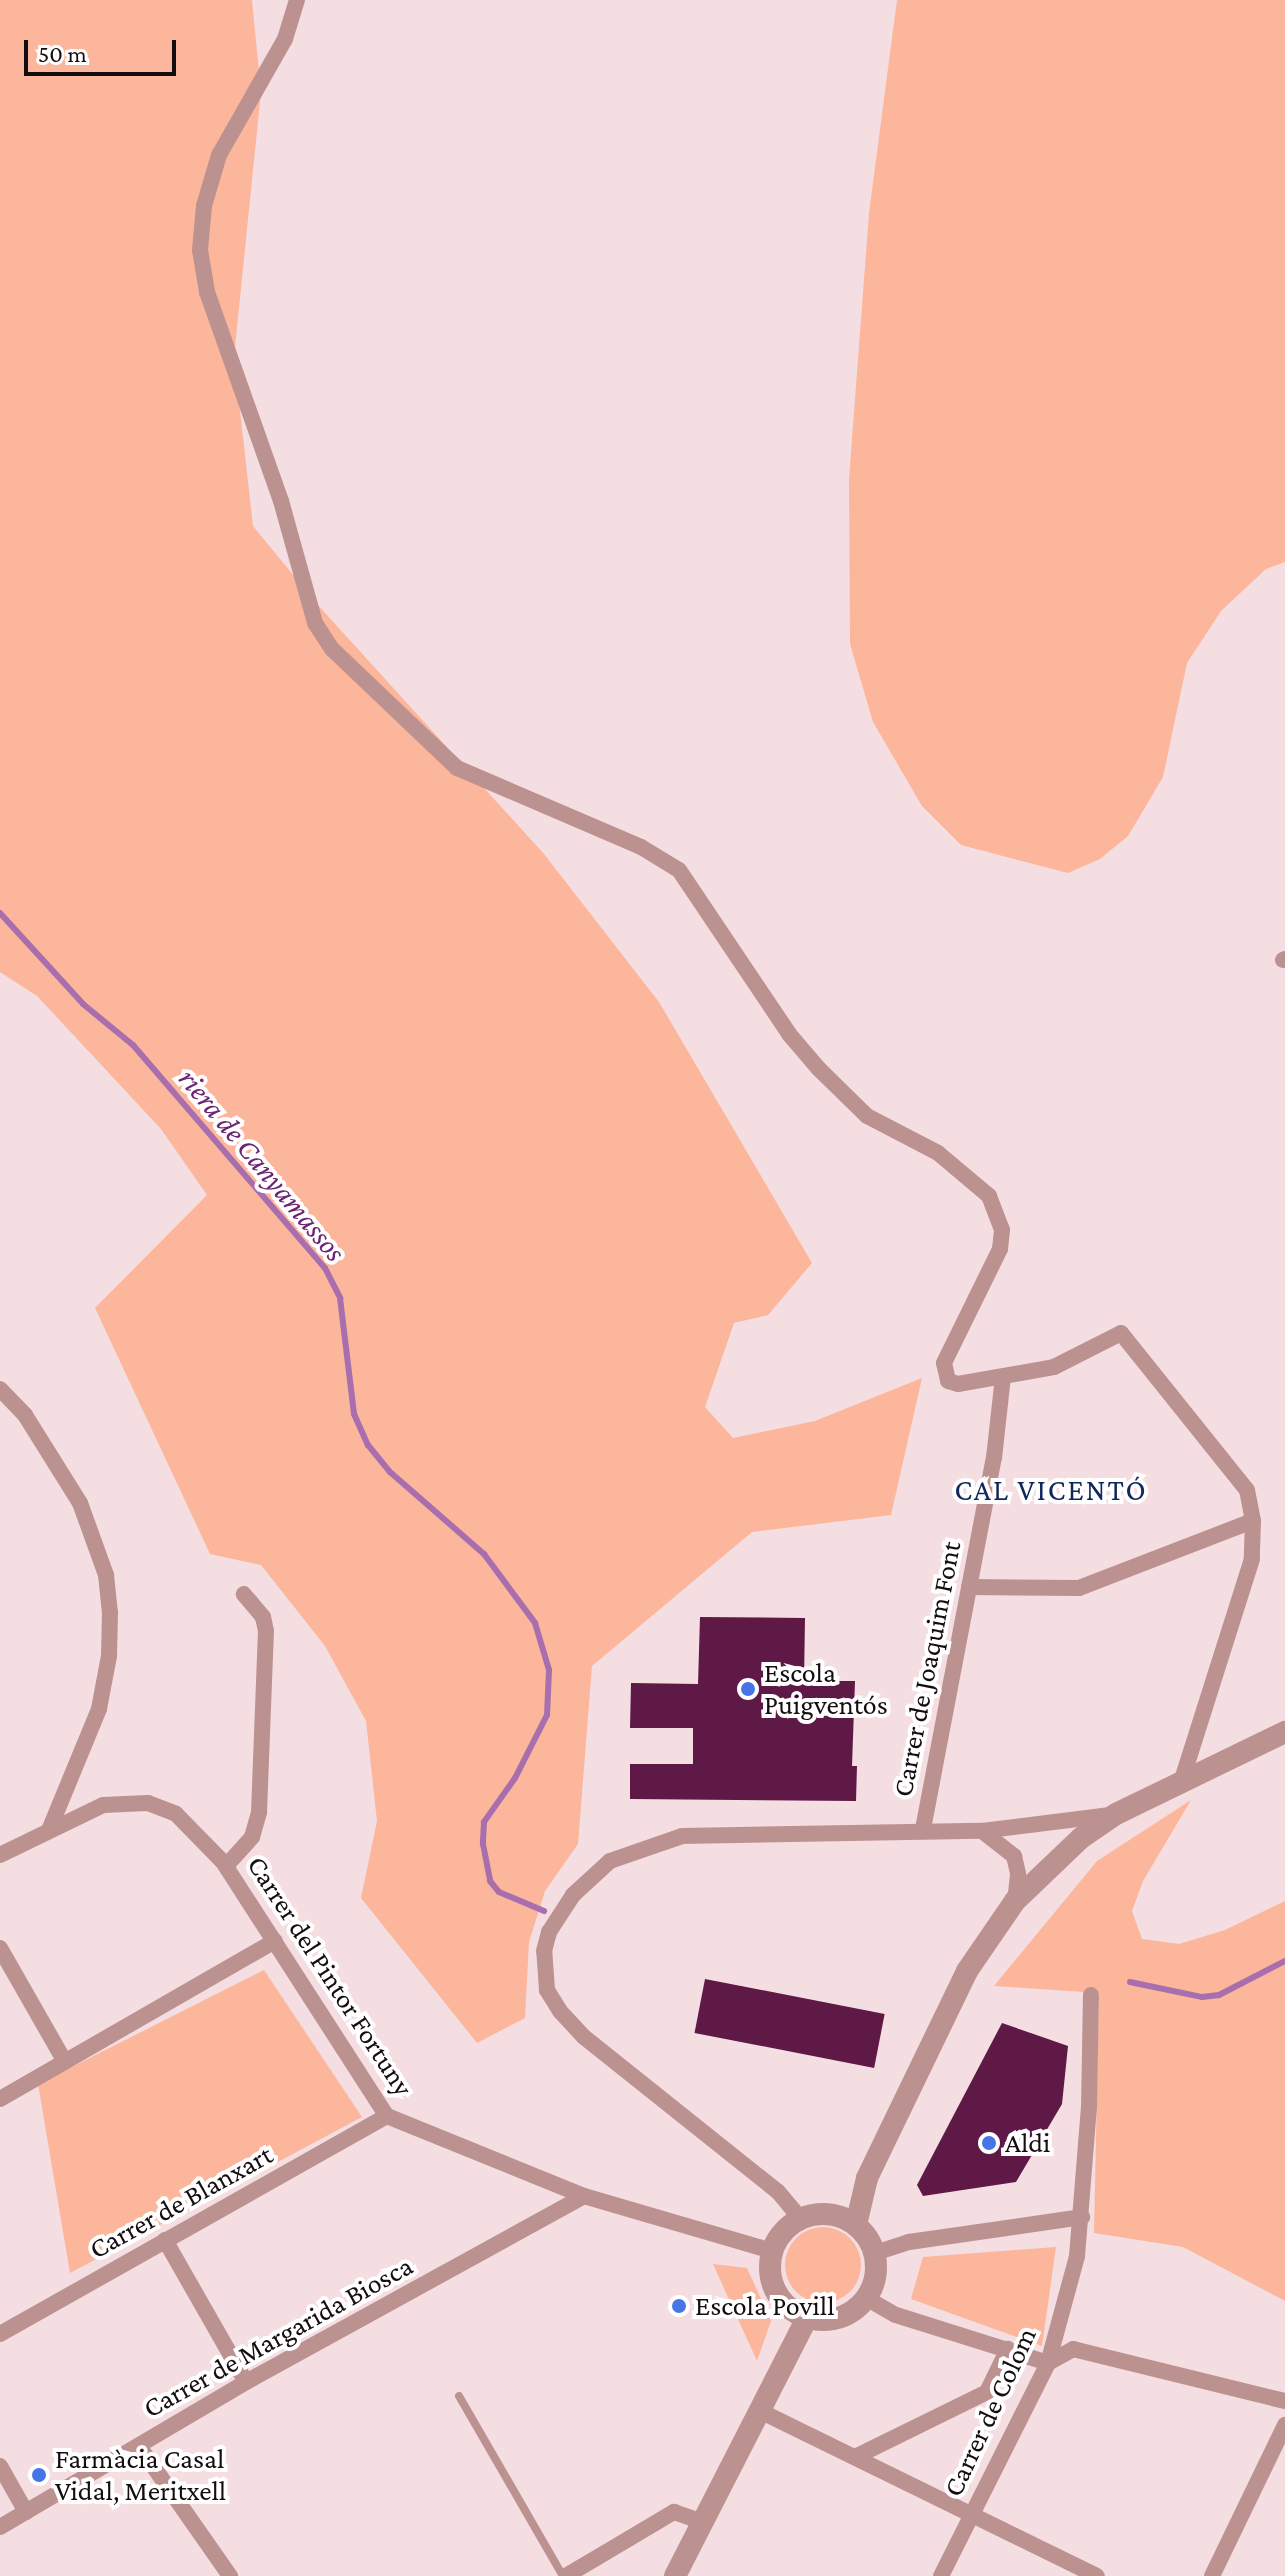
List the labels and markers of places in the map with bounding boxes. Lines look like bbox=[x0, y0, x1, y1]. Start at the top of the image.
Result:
place label: Escola Puigventós bbox=[764, 1656, 888, 1722]
marker: Escola Puigventós bbox=[739, 1680, 757, 1698]
place label: Aldi bbox=[1005, 2126, 1050, 2160]
marker: Aldi bbox=[980, 2134, 998, 2152]
place label: Escola Povill bbox=[695, 2289, 834, 2323]
marker: Escola Povill bbox=[670, 2297, 688, 2315]
place label: Farmàcia Casal Vidal, Meritxell bbox=[55, 2442, 226, 2508]
marker: Farmàcia Casal Vidal, Meritxell bbox=[30, 2466, 48, 2484]

